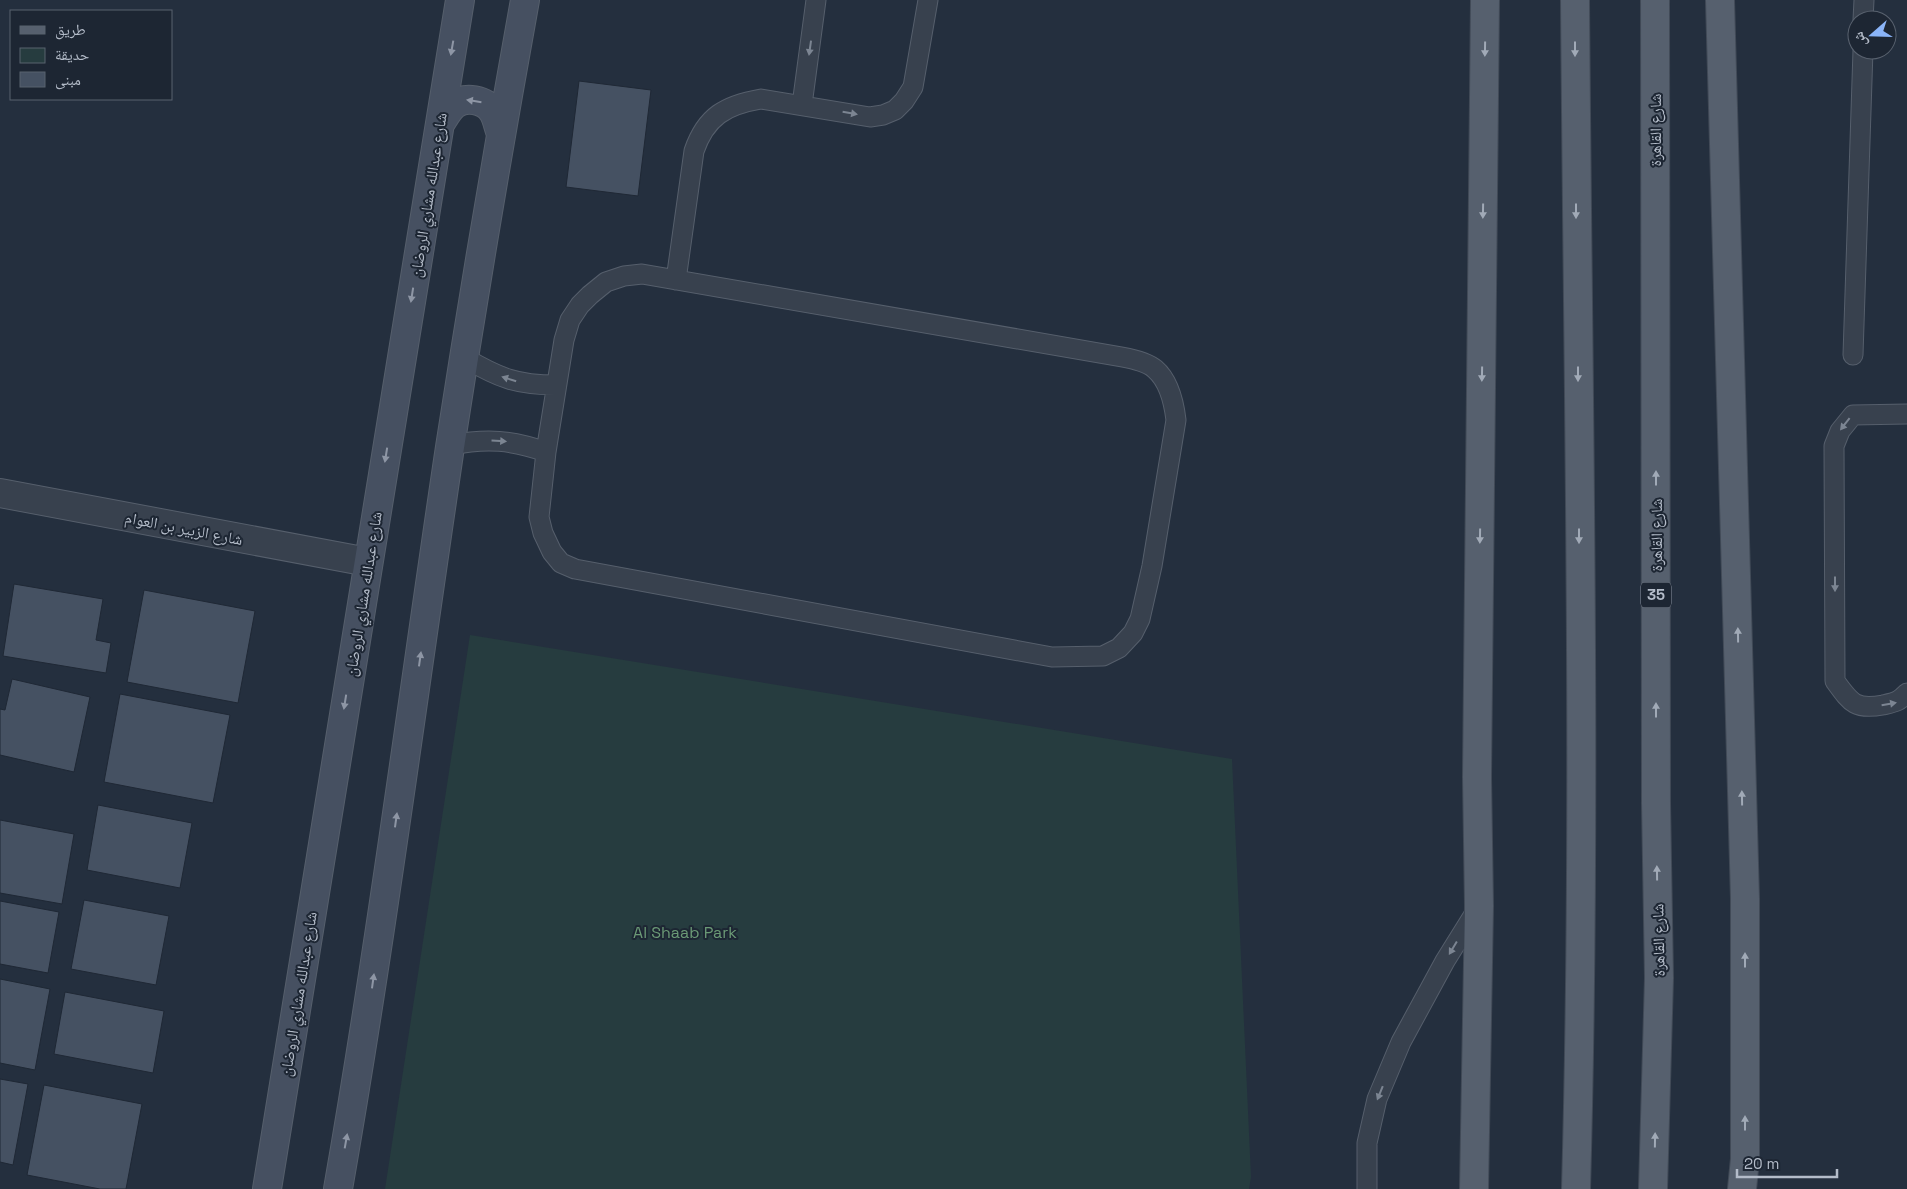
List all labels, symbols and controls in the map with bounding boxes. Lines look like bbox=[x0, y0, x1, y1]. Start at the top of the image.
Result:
legend bbox=[10, 10, 172, 100]
north arrow bbox=[1847, 10, 1897, 60]
text: طريق bbox=[55, 20, 86, 40]
text: ش bbox=[1849, 29, 1871, 50]
one-way arrow bbox=[448, 40, 456, 56]
one-way arrow bbox=[805, 41, 813, 57]
one-way arrow bbox=[1481, 41, 1489, 57]
one-way arrow bbox=[1571, 41, 1579, 57]
text: حديقة bbox=[55, 45, 90, 64]
text: مبنى bbox=[55, 70, 81, 90]
street label: شارع القاهرة bbox=[1645, 93, 1666, 167]
one-way arrow bbox=[466, 97, 482, 105]
one-way arrow bbox=[842, 110, 858, 118]
street label: شارع عبدالله مشاري الروضان bbox=[405, 111, 454, 279]
one-way arrow bbox=[1479, 203, 1487, 219]
one-way arrow bbox=[1572, 203, 1580, 219]
one-way arrow bbox=[407, 287, 415, 303]
one-way arrow bbox=[1478, 366, 1486, 382]
one-way arrow bbox=[1574, 366, 1582, 382]
one-way arrow bbox=[501, 375, 516, 383]
one-way arrow bbox=[1840, 417, 1851, 430]
one-way arrow bbox=[491, 437, 507, 445]
one-way arrow bbox=[381, 447, 389, 463]
one-way arrow bbox=[1652, 470, 1660, 486]
street label: شارع القاهرة bbox=[1646, 498, 1667, 572]
street label: شارع الزبير بن العوام bbox=[123, 507, 245, 550]
street label: شارع عبدالله مشاري الروضان bbox=[340, 510, 389, 678]
one-way arrow bbox=[1476, 528, 1484, 544]
one-way arrow bbox=[1575, 528, 1583, 544]
one-way arrow bbox=[1831, 576, 1839, 592]
road number: 35 bbox=[1641, 582, 1671, 608]
one-way arrow bbox=[1734, 627, 1742, 643]
one-way arrow bbox=[416, 651, 424, 667]
one-way arrow bbox=[341, 694, 349, 710]
one-way arrow bbox=[1881, 699, 1897, 707]
one-way arrow bbox=[1652, 702, 1660, 718]
one-way arrow bbox=[1738, 790, 1746, 806]
one-way arrow bbox=[392, 812, 400, 828]
one-way arrow bbox=[1653, 865, 1661, 881]
street label: شارع القاهرة bbox=[1647, 903, 1670, 977]
street label: شارع عبدالله مشاري الروضان bbox=[275, 910, 324, 1078]
park label: Al Shaab Park bbox=[633, 922, 737, 943]
one-way arrow bbox=[1449, 942, 1458, 955]
one-way arrow bbox=[1741, 952, 1749, 968]
one-way arrow bbox=[369, 972, 377, 988]
one-way arrow bbox=[1376, 1086, 1384, 1101]
one-way arrow bbox=[1741, 1115, 1749, 1131]
one-way arrow bbox=[1651, 1132, 1659, 1148]
one-way arrow bbox=[343, 1133, 351, 1149]
scale bar bbox=[1737, 1146, 1837, 1178]
text: 20 m bbox=[1744, 1154, 1779, 1173]

